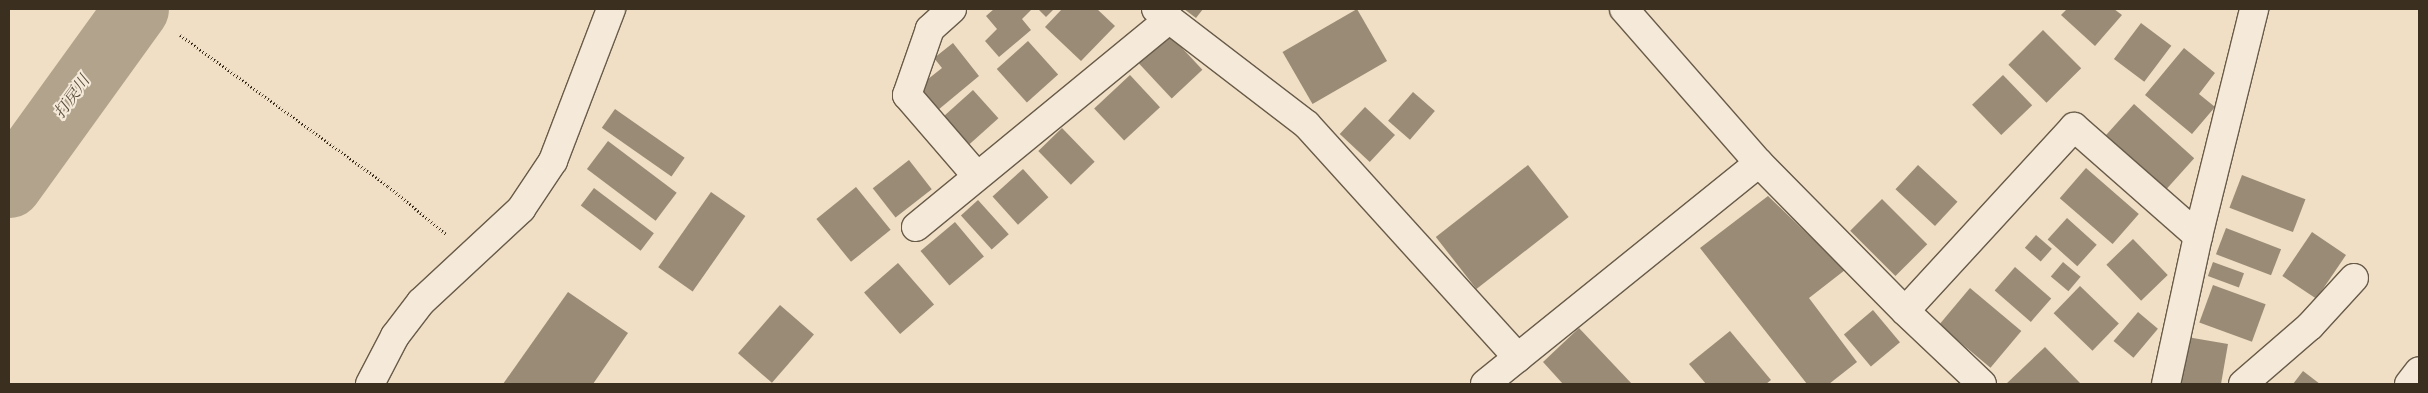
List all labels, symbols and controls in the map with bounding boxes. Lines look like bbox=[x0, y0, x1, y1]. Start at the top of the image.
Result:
water label: 打戻川 bbox=[50, 72, 94, 122]

